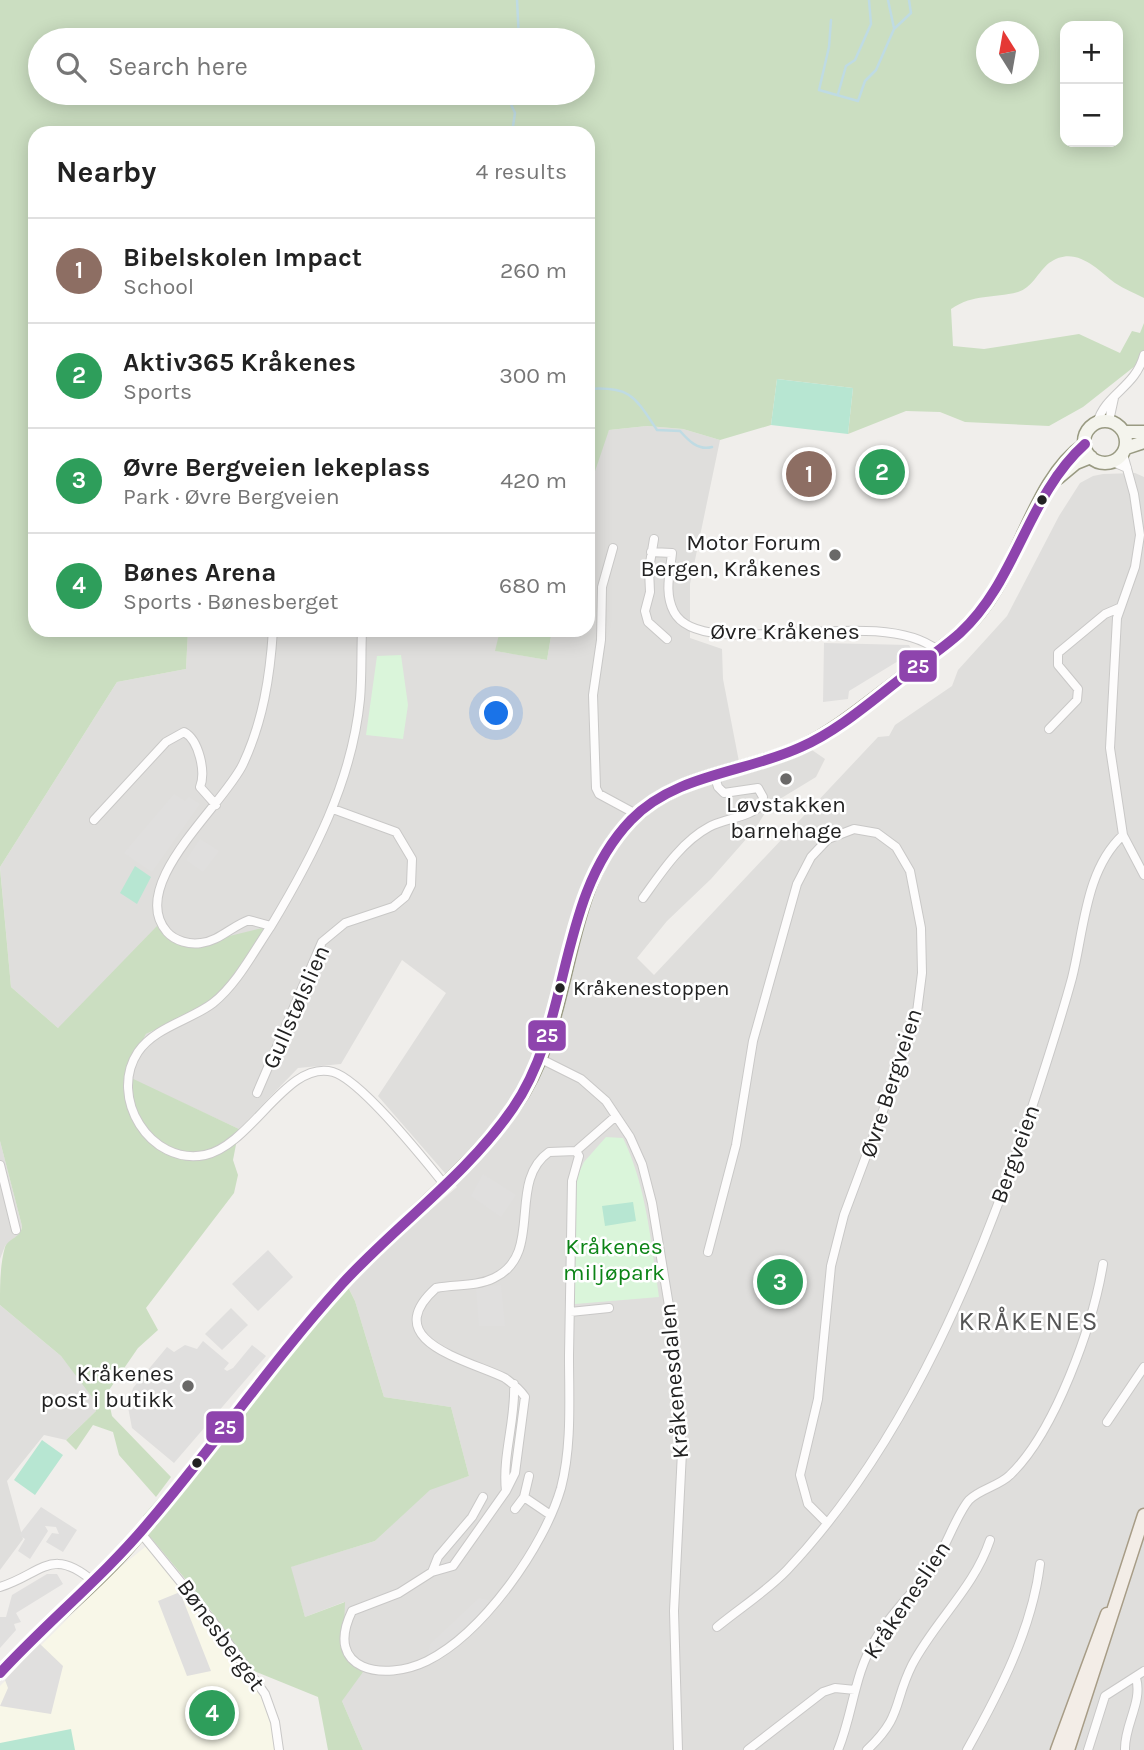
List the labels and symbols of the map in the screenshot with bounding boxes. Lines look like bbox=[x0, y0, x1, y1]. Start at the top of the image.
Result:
north arrow bbox=[976, 21, 1039, 84]
pin: 2 bbox=[859, 446, 905, 498]
pin: 1 bbox=[786, 448, 832, 500]
unlabelled marker bbox=[1035, 493, 1049, 507]
place label: Motor Forum Bergen, Kråkenes bbox=[641, 529, 821, 582]
marker: Motor Forum Bergen, Kråkenes bbox=[827, 547, 843, 563]
street label: Øvre Kråkenes bbox=[710, 618, 860, 645]
line badge: 25 bbox=[898, 649, 938, 683]
text: 25 bbox=[907, 656, 929, 678]
your location bbox=[479, 696, 513, 730]
marker: Løvstakken barnehage bbox=[778, 771, 794, 787]
place label: Løvstakken barnehage bbox=[726, 791, 846, 844]
street label: Gullstølslien bbox=[257, 941, 335, 1073]
place label: Kråkenestoppen bbox=[573, 976, 729, 1000]
marker: Kråkenestoppen bbox=[553, 981, 567, 995]
street label: Øvre Bergveien bbox=[854, 1005, 928, 1161]
line badge: 25 bbox=[527, 1019, 567, 1052]
text: 25 bbox=[536, 1025, 558, 1047]
street label: Bergveien bbox=[985, 1101, 1045, 1207]
park label: Kråkenes miljøpark bbox=[563, 1233, 665, 1286]
pin: 3 bbox=[757, 1256, 803, 1308]
street label: Kråkenesdalen bbox=[654, 1302, 694, 1460]
district label: KRÅKENES bbox=[958, 1306, 1100, 1337]
place label: Kråkenes post i butikk bbox=[40, 1360, 174, 1413]
marker: Kråkenes post i butikk bbox=[180, 1378, 196, 1394]
line badge: 25 bbox=[205, 1410, 245, 1444]
text: 25 bbox=[214, 1417, 236, 1439]
unlabelled marker bbox=[190, 1456, 204, 1470]
street label: Kråkeneslien bbox=[858, 1536, 956, 1664]
street label: Bønesberget bbox=[171, 1574, 271, 1696]
pin: 4 bbox=[189, 1687, 235, 1739]

